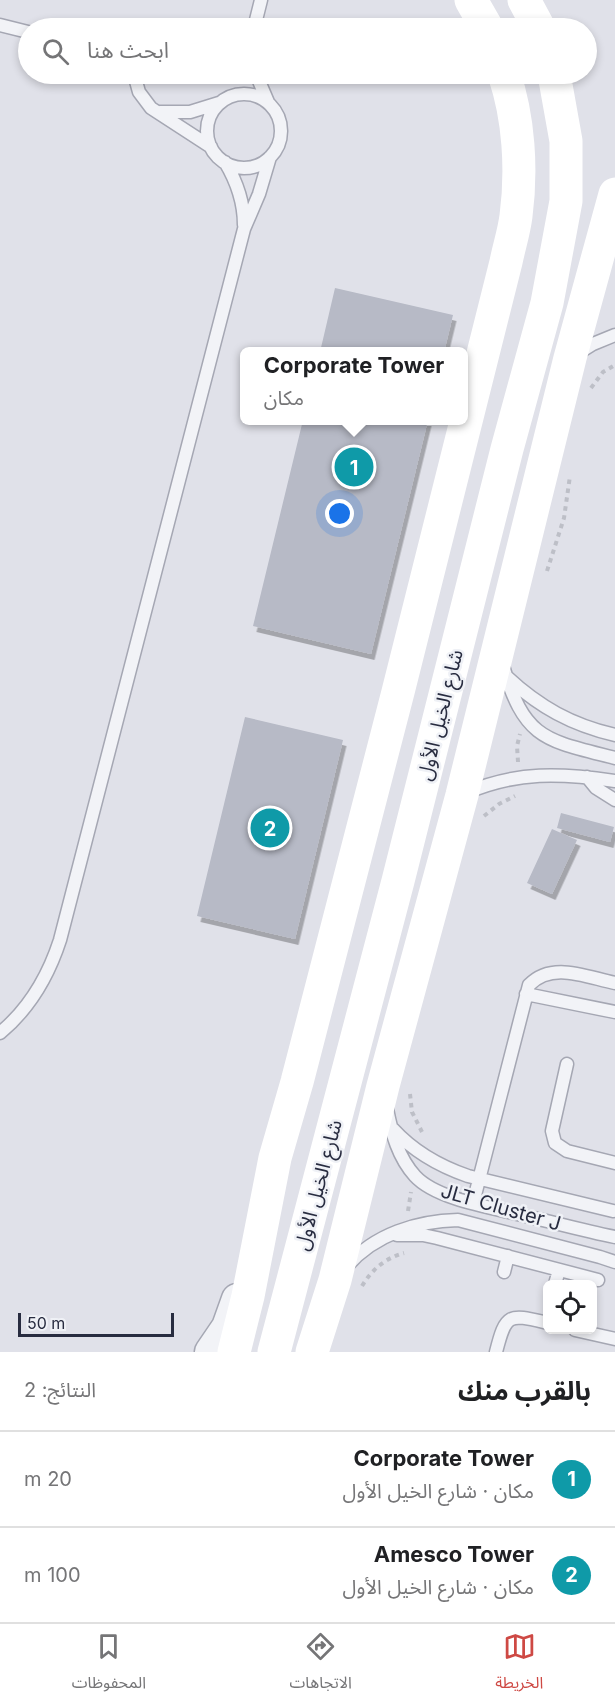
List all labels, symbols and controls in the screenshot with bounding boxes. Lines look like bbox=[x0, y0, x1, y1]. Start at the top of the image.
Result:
search box bbox=[18, 18, 597, 84]
icon: search bbox=[39, 35, 72, 68]
text: ابحث هنا bbox=[87, 37, 169, 63]
popup bbox=[240, 347, 468, 425]
text: Corporate Tower bbox=[264, 352, 444, 378]
text: مكان bbox=[264, 386, 304, 410]
pin: 1 bbox=[334, 444, 374, 490]
your location bbox=[325, 499, 354, 528]
street label: شارع الخيل الأول bbox=[412, 647, 471, 784]
pin: 2 bbox=[250, 806, 290, 850]
street label: شارع الخيل الأول bbox=[289, 1117, 350, 1254]
street label: JLT Cluster J bbox=[438, 1178, 564, 1236]
map controls bbox=[543, 1280, 597, 1334]
button: locate bbox=[543, 1280, 597, 1334]
scale bar bbox=[18, 1310, 174, 1338]
text: 50 m bbox=[27, 1313, 65, 1333]
text: بالقرب منك bbox=[458, 1375, 591, 1406]
text: النتائج: 2 bbox=[24, 1378, 96, 1402]
text: Corporate Tower bbox=[354, 1445, 534, 1471]
text: 20 m bbox=[24, 1467, 72, 1491]
text: 1 bbox=[567, 1467, 576, 1491]
text: مكان · شارع الخيل الأول bbox=[343, 1479, 534, 1503]
text: Amesco Tower bbox=[374, 1541, 534, 1567]
text: 100 m bbox=[24, 1563, 81, 1587]
text: 2 bbox=[565, 1563, 578, 1587]
text: مكان · شارع الخيل الأول bbox=[343, 1575, 534, 1599]
tab: المحفوظات bbox=[72, 1630, 146, 1700]
tab: الاتجاهات bbox=[289, 1630, 352, 1700]
tab: الخريطة bbox=[495, 1630, 543, 1700]

